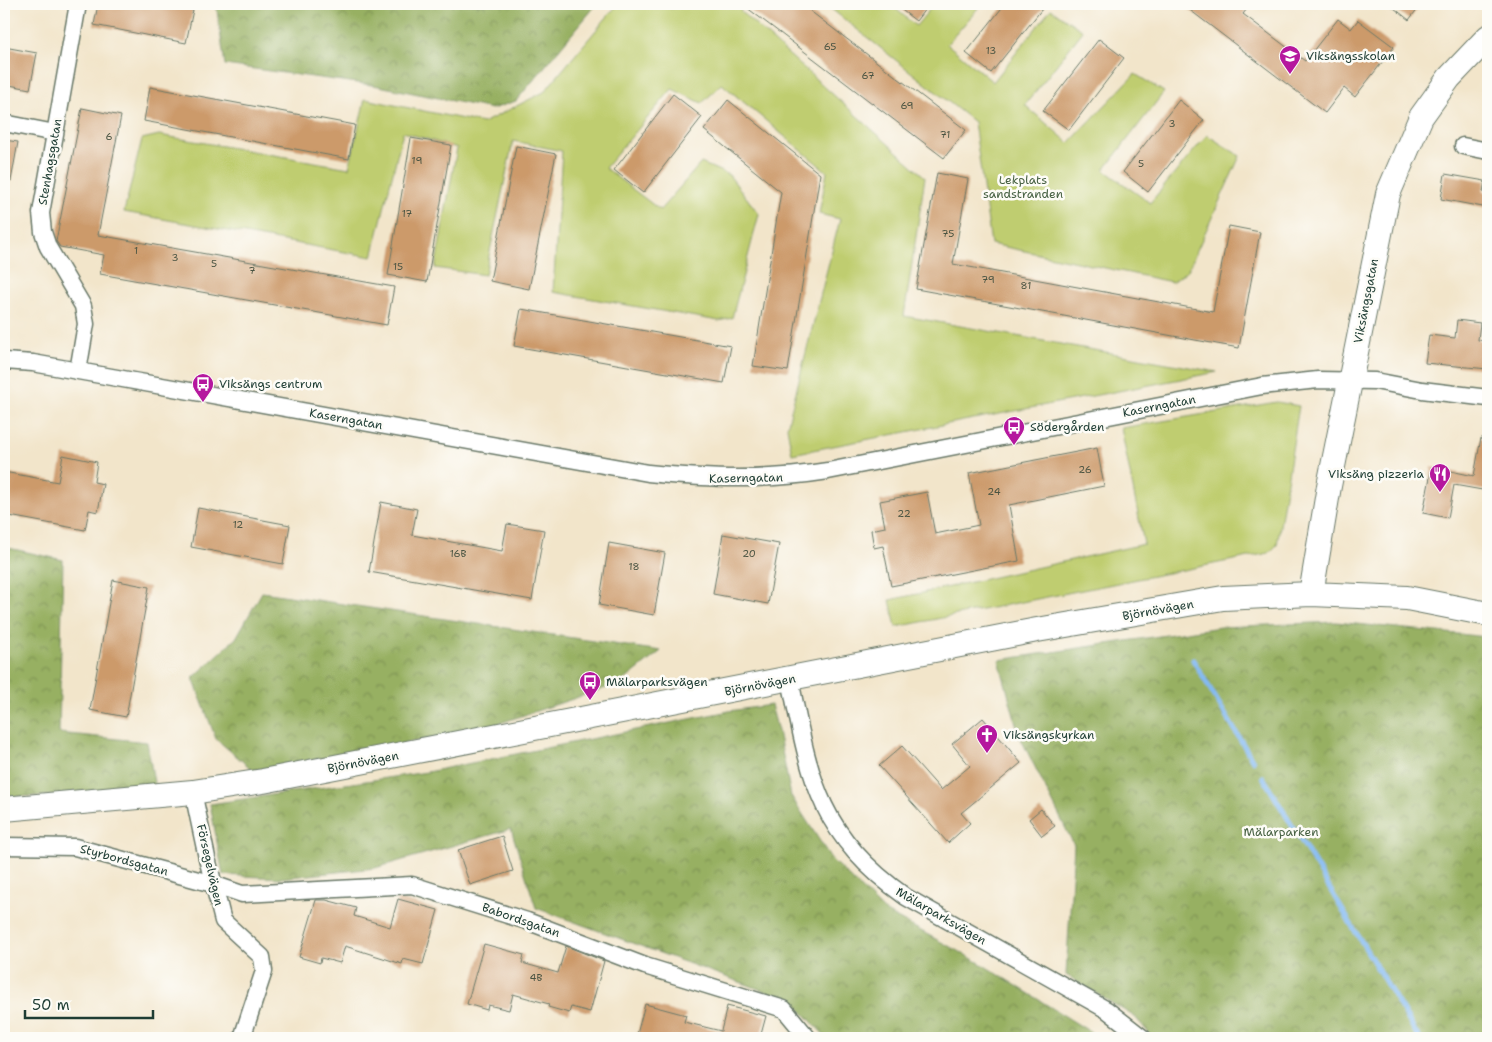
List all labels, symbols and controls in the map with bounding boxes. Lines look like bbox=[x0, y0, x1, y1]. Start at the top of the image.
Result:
house number: 65 bbox=[824, 40, 836, 53]
house number: 13 bbox=[986, 44, 996, 57]
school or university icon: Viksängsskolan bbox=[1278, 44, 1302, 75]
place label: Viksängsskolan bbox=[1306, 48, 1395, 64]
house number: 67 bbox=[862, 69, 874, 82]
house number: 69 bbox=[900, 99, 914, 112]
house number: 3 bbox=[1169, 117, 1176, 130]
street label: Stenhagsgatan bbox=[35, 118, 65, 206]
house number: 71 bbox=[940, 128, 950, 141]
house number: 6 bbox=[106, 130, 113, 143]
house number: 19 bbox=[412, 154, 422, 167]
house number: 5 bbox=[1138, 157, 1144, 170]
park label: Lekplats sandstranden bbox=[983, 172, 1063, 202]
house number: 17 bbox=[402, 207, 412, 220]
house number: 75 bbox=[942, 227, 954, 240]
house number: 1 bbox=[134, 244, 138, 257]
house number: 3 bbox=[172, 251, 179, 264]
house number: 5 bbox=[211, 257, 217, 270]
street label: Viksängsgatan bbox=[1350, 257, 1382, 345]
house number: 15 bbox=[393, 260, 403, 273]
house number: 7 bbox=[249, 264, 256, 277]
house number: 79 bbox=[981, 273, 995, 286]
house number: 81 bbox=[1021, 279, 1031, 292]
bus stop icon: Viksängs centrum bbox=[191, 372, 215, 403]
place label: Viksängs centrum bbox=[219, 376, 322, 392]
street label: Kaserngatan bbox=[1121, 391, 1197, 421]
street label: Kaserngatan bbox=[308, 405, 384, 433]
bus stop icon: Södergården bbox=[1002, 415, 1026, 446]
place label: Södergården bbox=[1030, 419, 1104, 435]
restaurant icon: Viksäng pizzeria bbox=[1428, 462, 1452, 493]
house number: 26 bbox=[1078, 463, 1092, 476]
place label: Viksäng pizzeria bbox=[1328, 466, 1425, 482]
street label: Kaserngatan bbox=[709, 469, 783, 487]
house number: 24 bbox=[987, 485, 1001, 498]
house number: 22 bbox=[897, 507, 911, 520]
house number: 12 bbox=[233, 518, 243, 531]
house number: 16B bbox=[450, 547, 466, 560]
house number: 20 bbox=[742, 547, 756, 560]
house number: 18 bbox=[628, 560, 640, 573]
street label: Björnövägen bbox=[1121, 596, 1195, 624]
bus stop icon: Mälarparksvägen bbox=[578, 670, 602, 701]
street label: Björnövägen bbox=[723, 670, 797, 700]
place label: Mälarparksvägen bbox=[606, 674, 708, 690]
church icon: Viksängskyrkan bbox=[975, 723, 999, 754]
place label: Viksängskyrkan bbox=[1003, 727, 1094, 743]
street label: Björnövägen bbox=[326, 747, 400, 777]
street label: Försegelvägen bbox=[193, 823, 227, 907]
park label: Mälarparken bbox=[1243, 824, 1319, 840]
street label: Styrbordsgatan bbox=[78, 841, 170, 879]
street label: Mälarparksvägen bbox=[893, 884, 989, 948]
street label: Babordsgatan bbox=[480, 899, 562, 941]
house number: 4B bbox=[530, 971, 543, 984]
scale bar bbox=[25, 987, 152, 1019]
text: 50 m bbox=[32, 995, 70, 1015]

